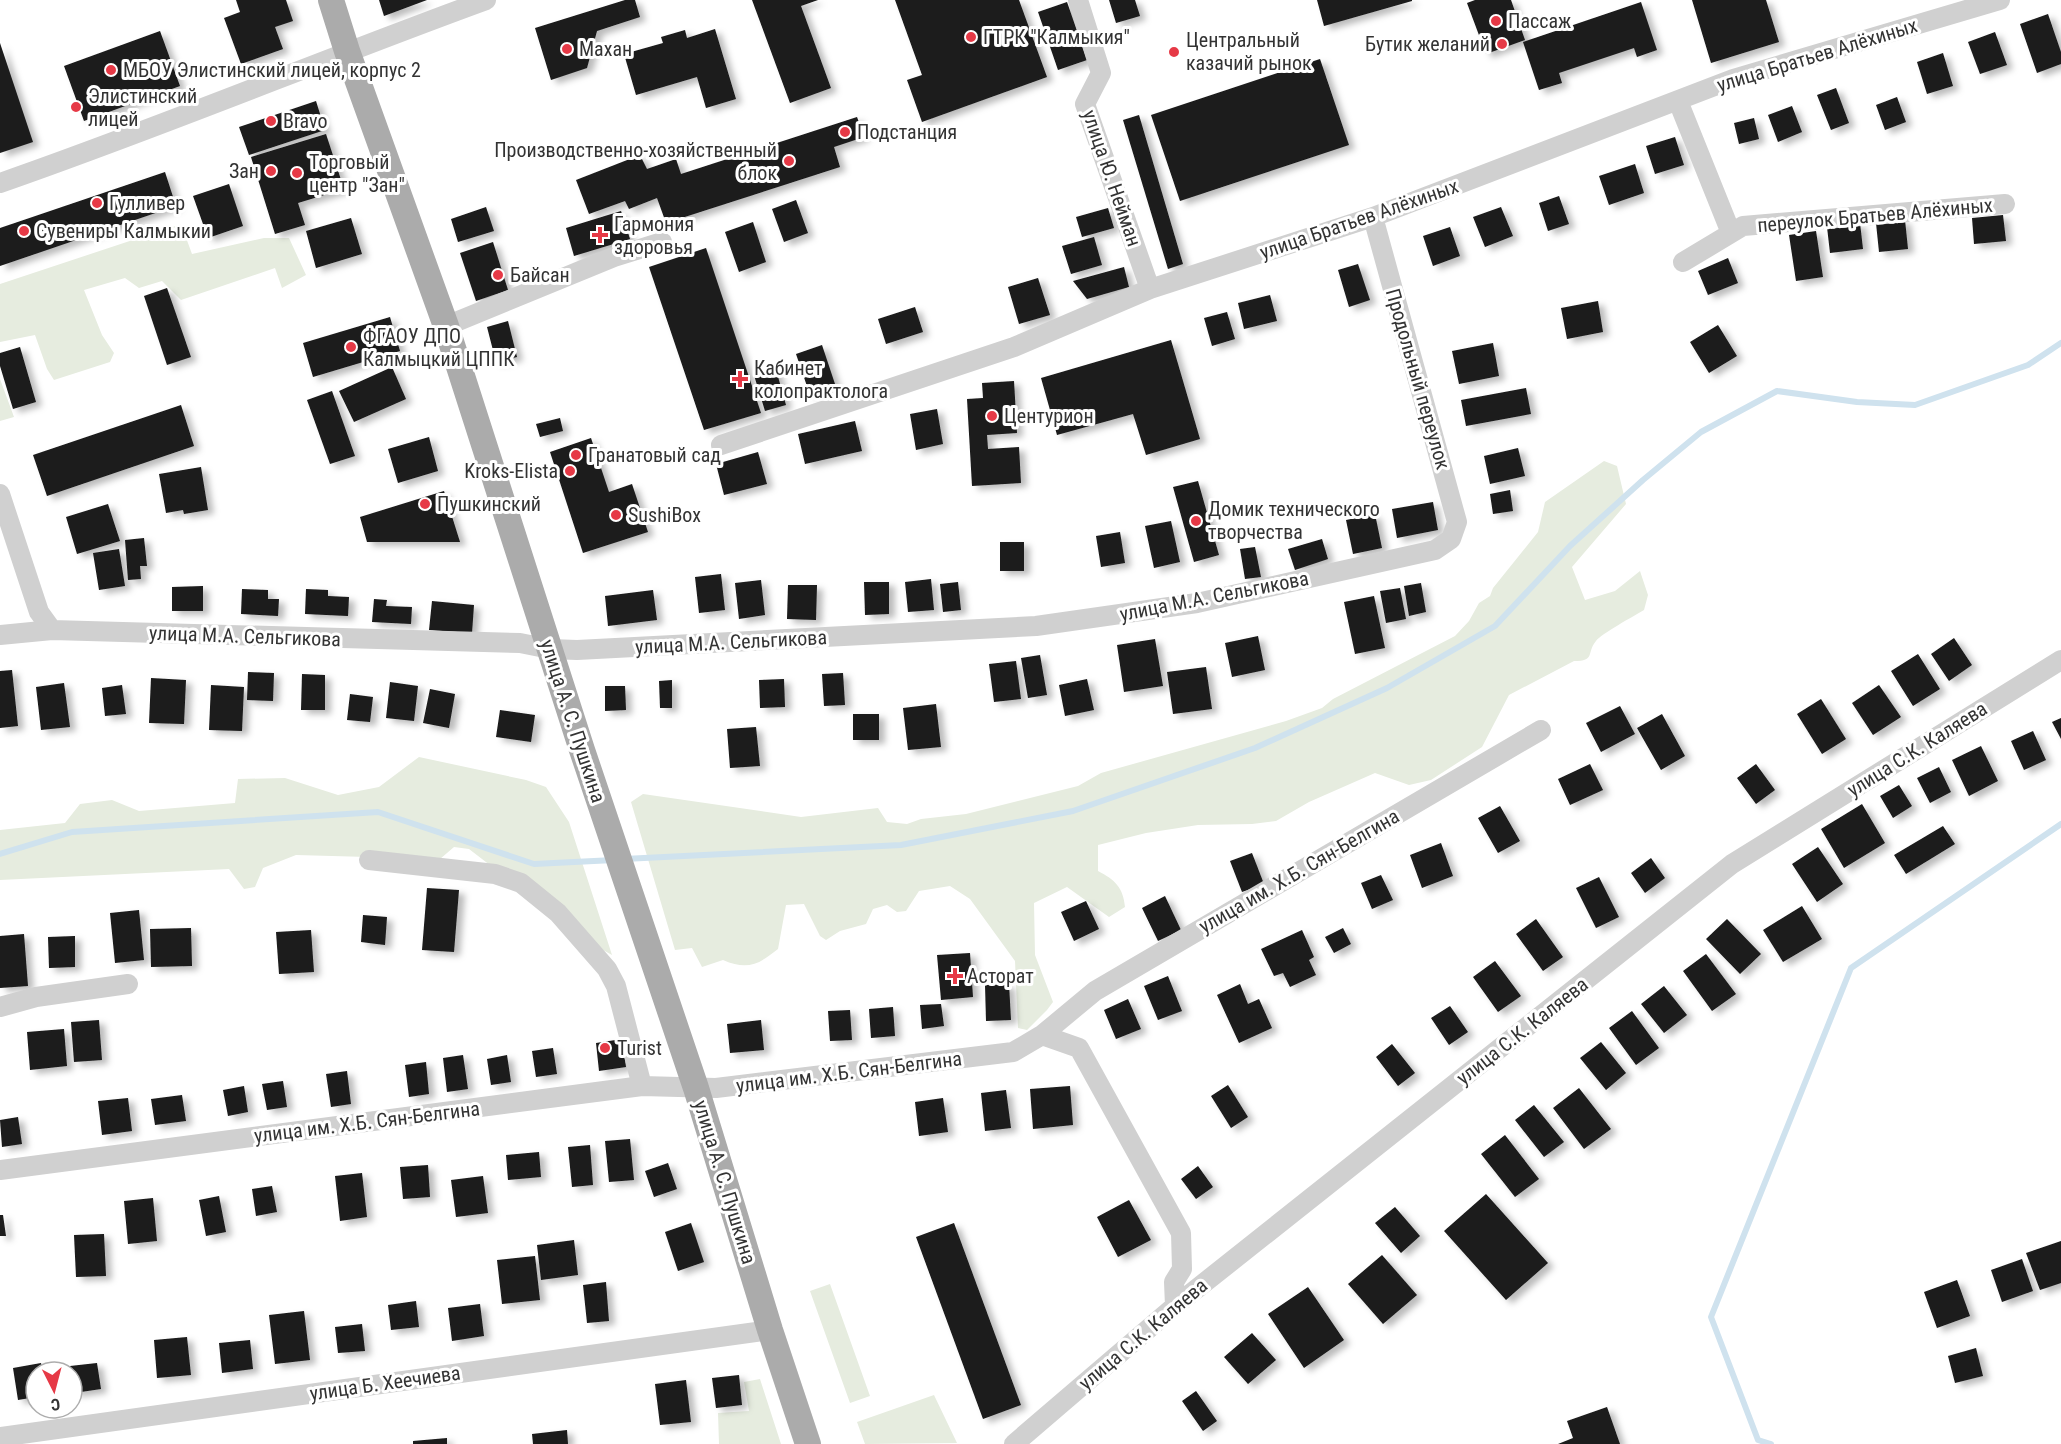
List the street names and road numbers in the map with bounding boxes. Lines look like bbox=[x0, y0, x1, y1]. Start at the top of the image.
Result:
street label: улица Братьев Алёхиных bbox=[1714, 13, 1920, 97]
street label: улица Ю. Нейман bbox=[1077, 107, 1147, 249]
street label: улица Братьев Алёхиных bbox=[1257, 174, 1462, 264]
street label: переулок Братьев Алёхиных bbox=[1756, 193, 1994, 237]
street label: Продольный переулок bbox=[1381, 286, 1455, 473]
street label: улица М.А. Сельгикова bbox=[1117, 566, 1311, 626]
street label: улица М.А. Сельгикова bbox=[149, 621, 341, 651]
street label: улица М.А. Сельгикова bbox=[635, 625, 827, 659]
street label: улица А. С. Пушкина bbox=[535, 636, 611, 806]
street label: улица С.К. Каляева bbox=[1843, 696, 1991, 802]
street label: улица им. Х.Б. Сян-Белгина bbox=[1195, 804, 1403, 938]
street label: улица С.К. Каляева bbox=[1451, 972, 1593, 1090]
street label: улица им. Х.Б. Сян-Белгина bbox=[735, 1046, 963, 1098]
street label: улица им. Х.Б. Сян-Белгина bbox=[253, 1096, 481, 1148]
street label: улица А. С. Пушкина bbox=[689, 1097, 761, 1267]
street label: улица С.К. Каляева bbox=[1074, 1273, 1212, 1395]
street label: улица Б. Хеечиева bbox=[308, 1361, 462, 1405]

